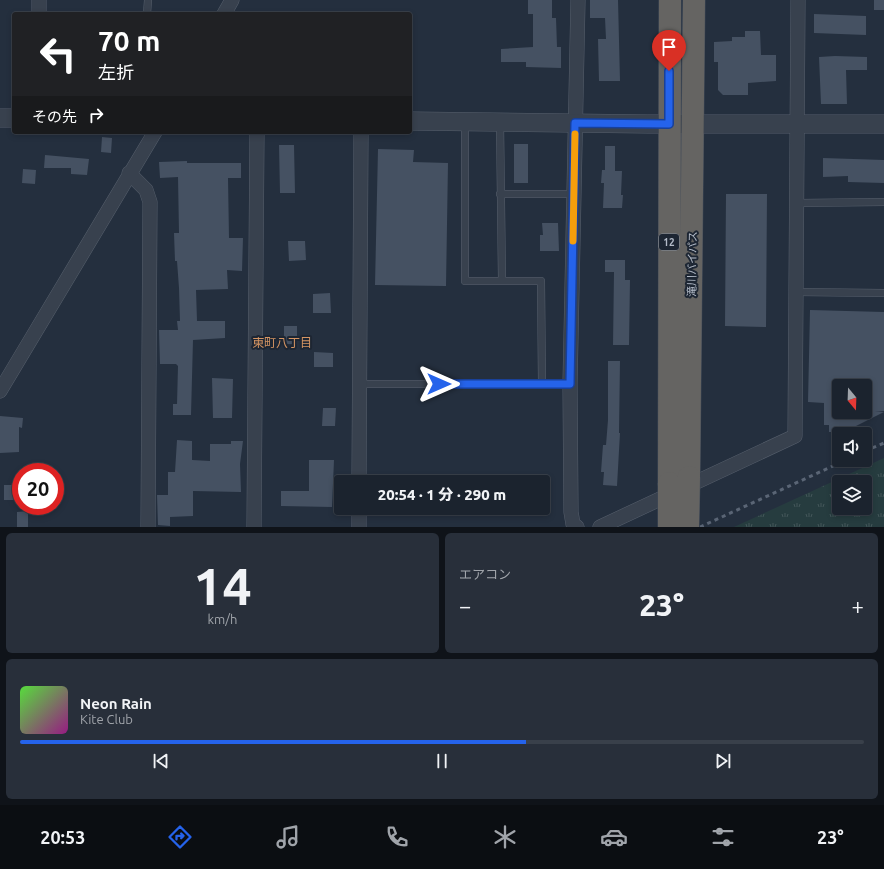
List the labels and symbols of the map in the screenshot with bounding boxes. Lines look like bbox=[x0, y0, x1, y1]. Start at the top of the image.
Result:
pin bbox=[652, 30, 686, 71]
street label: 滝川バイパス bbox=[685, 231, 699, 297]
road number: 12 bbox=[659, 234, 679, 250]
district label: 東町八丁目 bbox=[252, 336, 312, 349]
position arrow bbox=[418, 363, 460, 405]
north arrow bbox=[832, 379, 872, 419]
speed limit sign: 20 bbox=[12, 463, 64, 515]

